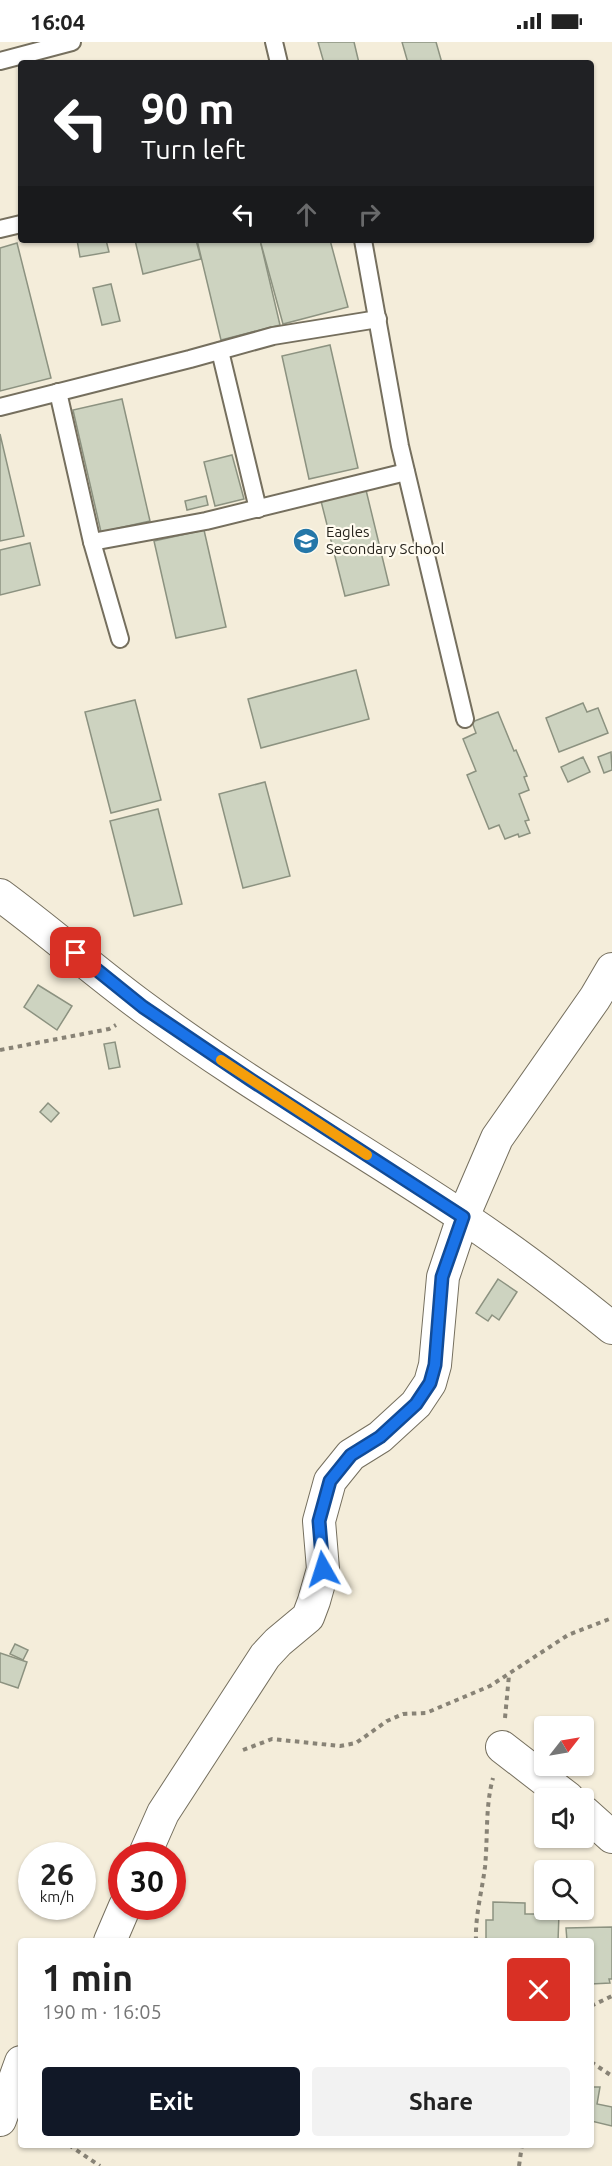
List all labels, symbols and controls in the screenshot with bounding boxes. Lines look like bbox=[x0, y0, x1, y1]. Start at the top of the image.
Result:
text: 16:04 bbox=[30, 9, 85, 34]
icon: left bbox=[42, 84, 120, 162]
text: 90 m bbox=[141, 85, 235, 132]
text: Turn left bbox=[141, 134, 245, 164]
icon: left bbox=[227, 198, 260, 231]
icon: ahead bbox=[290, 198, 323, 231]
icon: right bbox=[353, 198, 386, 231]
place label: Eagles Secondary School bbox=[326, 523, 445, 557]
school or university icon: Eagles Secondary School bbox=[291, 526, 321, 556]
pin bbox=[50, 927, 101, 978]
icon: arrive bbox=[59, 936, 92, 969]
position arrow bbox=[291, 1537, 355, 1601]
north arrow bbox=[534, 1716, 594, 1776]
map controls bbox=[534, 1716, 594, 1920]
button: sound bbox=[534, 1788, 594, 1848]
speed limit sign: 30 bbox=[108, 1842, 186, 1920]
text: 26 bbox=[40, 1857, 74, 1891]
button: search bbox=[534, 1860, 594, 1920]
text: km/h bbox=[40, 1888, 74, 1905]
text: 1 min bbox=[42, 1957, 133, 1998]
button: close bbox=[507, 1958, 570, 2021]
text: 190 m · 16:05 bbox=[42, 2000, 162, 2023]
button: Exit bbox=[42, 2067, 300, 2136]
button: Share bbox=[312, 2067, 570, 2136]

